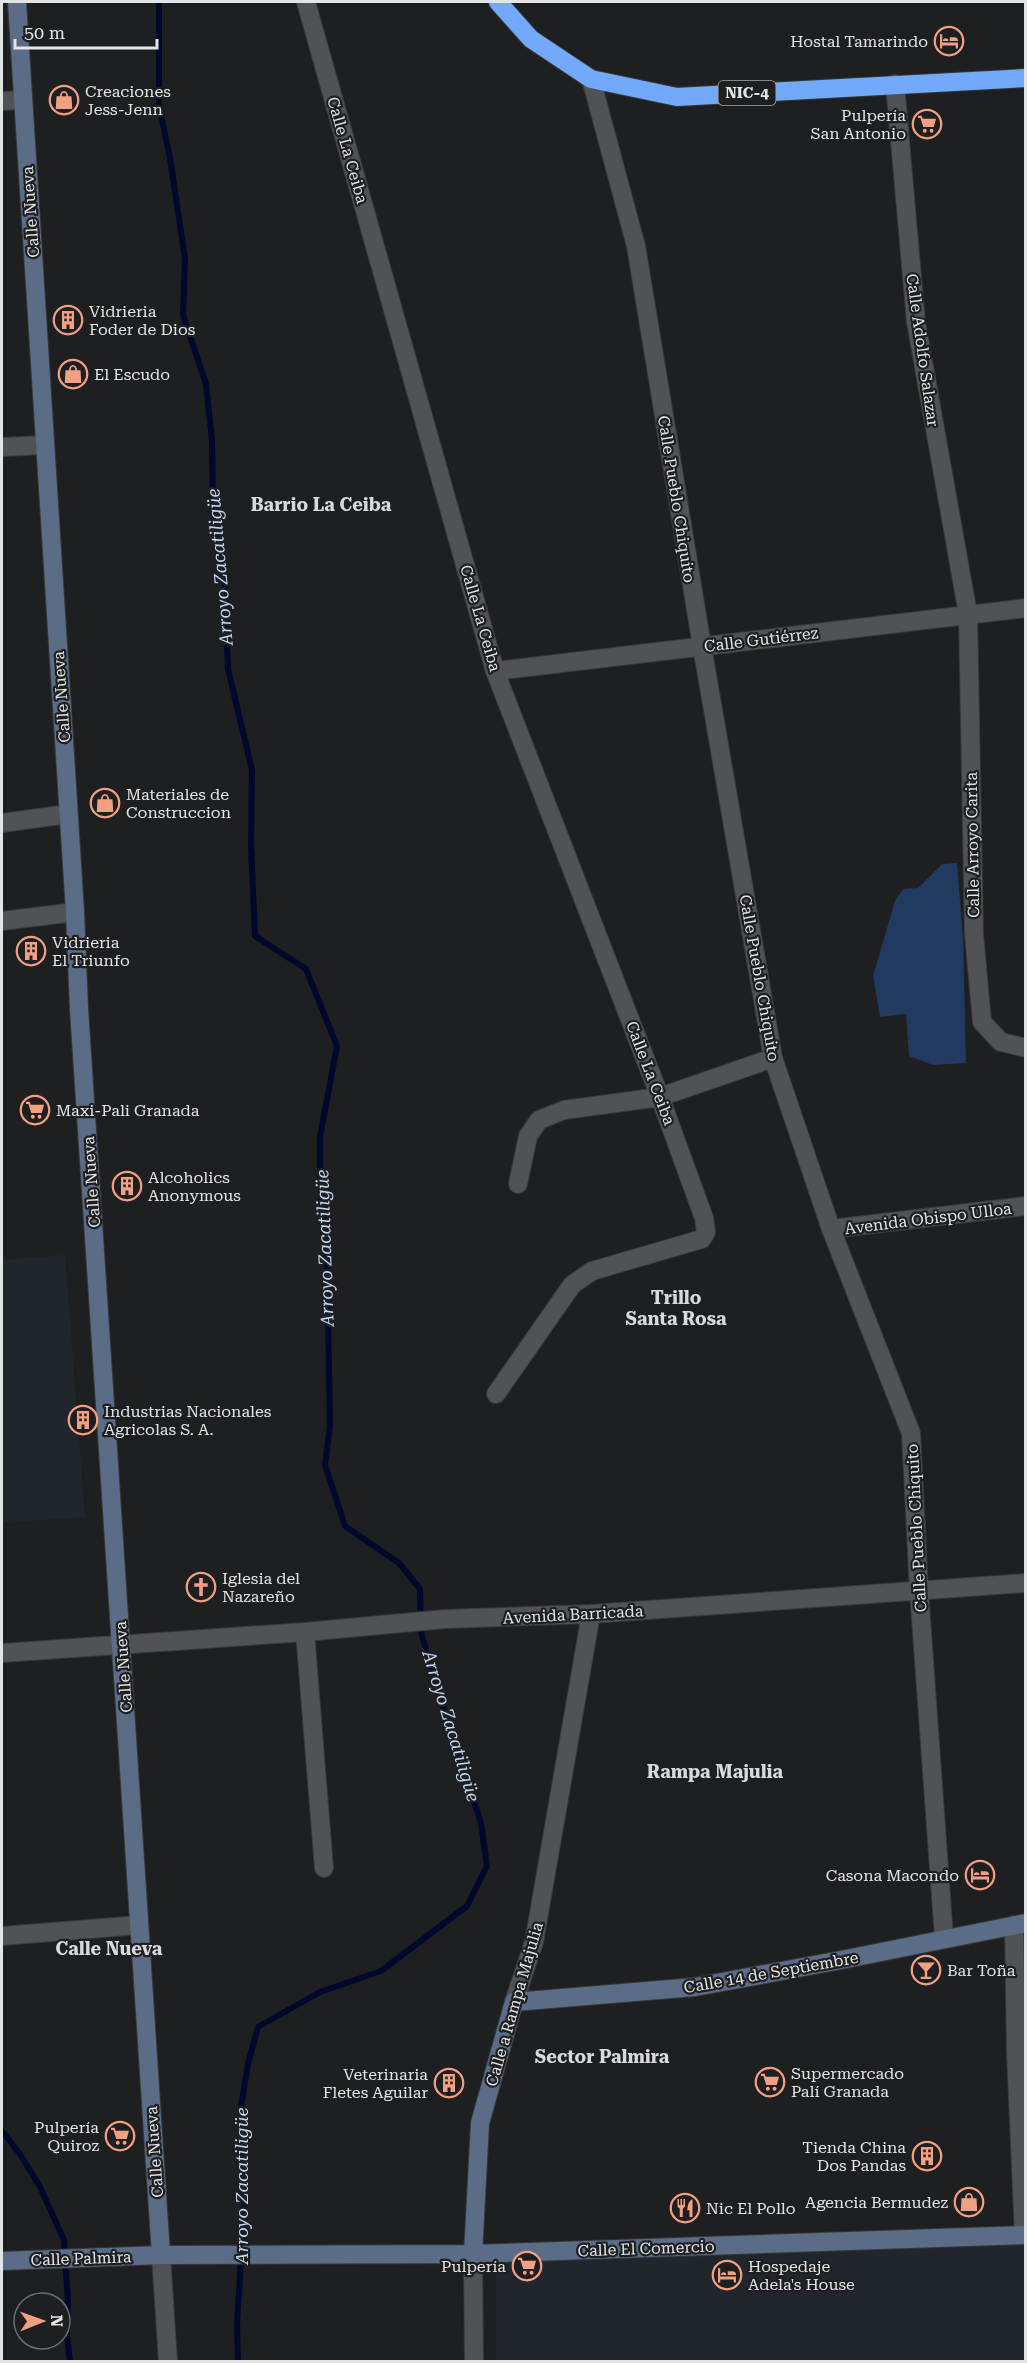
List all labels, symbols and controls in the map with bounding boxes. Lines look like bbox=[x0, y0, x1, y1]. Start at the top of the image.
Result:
scale bar bbox=[15, 12, 158, 50]
text: 50 m bbox=[24, 22, 65, 43]
hotel icon: Hostal Tamarindo bbox=[933, 25, 965, 57]
place label: Hostal Tamarindo bbox=[790, 32, 928, 51]
road number: NIC-4 bbox=[718, 81, 776, 105]
place label: Creaciones Jess-Jenn bbox=[85, 82, 171, 119]
shop icon: Creaciones Jess-Jenn bbox=[48, 84, 80, 116]
street label: Calle La Ceiba bbox=[323, 95, 372, 206]
place label: Pulpería San Antonio bbox=[811, 106, 906, 143]
supermarket icon: Pulpería San Antonio bbox=[911, 108, 943, 140]
street label: Calle Nueva bbox=[18, 165, 43, 258]
street label: Calle Adolfo Salazar bbox=[902, 272, 943, 428]
place label: Vidrieria Foder de Dios bbox=[89, 302, 196, 339]
building icon: Vidrieria Foder de Dios bbox=[52, 304, 84, 336]
shop icon: El Escudo bbox=[57, 358, 89, 390]
place label: El Escudo bbox=[94, 365, 170, 384]
street label: Calle Pueblo Chiquito bbox=[654, 414, 699, 584]
water label: Arroyo Zacatiligüe bbox=[202, 488, 237, 647]
district label: Barrio La Ceiba bbox=[251, 494, 392, 515]
street label: Calle La Ceiba bbox=[456, 563, 505, 674]
street label: Calle Gutiérrez bbox=[703, 623, 820, 656]
street label: Calle Nueva bbox=[49, 650, 74, 743]
street label: Calle Arroyo Carita bbox=[962, 772, 983, 918]
place label: Materiales de Construccion bbox=[126, 785, 231, 822]
shop icon: Materiales de Construccion bbox=[89, 787, 121, 819]
street label: Calle Pueblo Chiquito bbox=[735, 893, 784, 1063]
place label: Vidrieria El Triunfo bbox=[52, 933, 130, 970]
building icon: Vidrieria El Triunfo bbox=[15, 935, 47, 967]
street label: Calle La Ceiba bbox=[622, 1018, 679, 1128]
supermarket icon: Maxi-Pali Granada bbox=[19, 1094, 51, 1126]
place label: Maxi-Pali Granada bbox=[56, 1101, 200, 1120]
street label: Calle Nueva bbox=[79, 1135, 104, 1228]
place label: Alcoholics Anonymous bbox=[148, 1168, 241, 1205]
water label: Arroyo Zacatiligüe bbox=[311, 1169, 338, 1328]
building icon: Alcoholics Anonymous bbox=[111, 1170, 143, 1202]
street label: Avenida Obispo Ulloa bbox=[844, 1199, 1013, 1238]
district label: Trillo Santa Rosa bbox=[625, 1287, 727, 1329]
place label: Industrias Nacionales Agricolas S. A. bbox=[104, 1402, 272, 1439]
building icon: Industrias Nacionales Agricolas S. A. bbox=[67, 1404, 99, 1436]
street label: Calle Pueblo Chiquito bbox=[903, 1443, 930, 1613]
place label: Iglesia del Nazareño bbox=[222, 1569, 300, 1606]
church icon: Iglesia del Nazareño bbox=[185, 1571, 217, 1603]
street label: Avenida Barricada bbox=[502, 1601, 644, 1628]
street label: Calle Nueva bbox=[111, 1620, 136, 1713]
water label: Arroyo Zacatiligüe bbox=[418, 1647, 484, 1804]
district label: Rampa Majulia bbox=[647, 1761, 784, 1782]
hotel icon: Casona Macondo bbox=[964, 1859, 996, 1891]
place label: Casona Macondo bbox=[826, 1866, 959, 1885]
street label: Calle a Rampa Majulia bbox=[482, 1919, 547, 2089]
district label: Calle Nueva bbox=[56, 1938, 163, 1959]
street label: Calle 14 de Septiembre bbox=[682, 1948, 860, 1997]
bar icon: Bar Toña bbox=[910, 1954, 942, 1986]
place label: Bar Toña bbox=[947, 1961, 1016, 1980]
district label: Sector Palmira bbox=[535, 2046, 670, 2067]
place label: Supermercado Palí Granada bbox=[791, 2064, 904, 2101]
place label: Veterinaria Fletes Aguilar bbox=[323, 2065, 428, 2102]
supermarket icon: Supermercado Palí Granada bbox=[754, 2066, 786, 2098]
building icon: Veterinaria Fletes Aguilar bbox=[433, 2067, 465, 2099]
street label: Calle Nueva bbox=[142, 2105, 167, 2198]
water label: Arroyo Zacatiligüe bbox=[231, 2107, 252, 2266]
place label: Pulpería Quiroz bbox=[34, 2118, 99, 2155]
supermarket icon: Pulpería Quiroz bbox=[104, 2120, 136, 2152]
place label: Tienda China Dos Pandas bbox=[802, 2138, 906, 2175]
building icon: Tienda China Dos Pandas bbox=[911, 2140, 943, 2172]
shop icon: Agencia Bermudez bbox=[953, 2186, 985, 2218]
restaurant icon: Nic El Pollo bbox=[669, 2192, 701, 2224]
place label: Agencia Bermudez bbox=[805, 2193, 948, 2212]
place label: Nic El Pollo bbox=[706, 2199, 796, 2218]
street label: Calle El Comercio bbox=[577, 2237, 715, 2260]
street label: Calle Palmira bbox=[30, 2247, 132, 2270]
supermarket icon: Pulpería bbox=[511, 2250, 543, 2282]
place label: Pulpería bbox=[441, 2257, 506, 2276]
place label: Hospedaje Adela's House bbox=[748, 2257, 855, 2294]
hotel icon: Hospedaje Adela's House bbox=[711, 2259, 743, 2291]
north arrow bbox=[12, 2291, 72, 2351]
text: N bbox=[47, 2314, 66, 2327]

